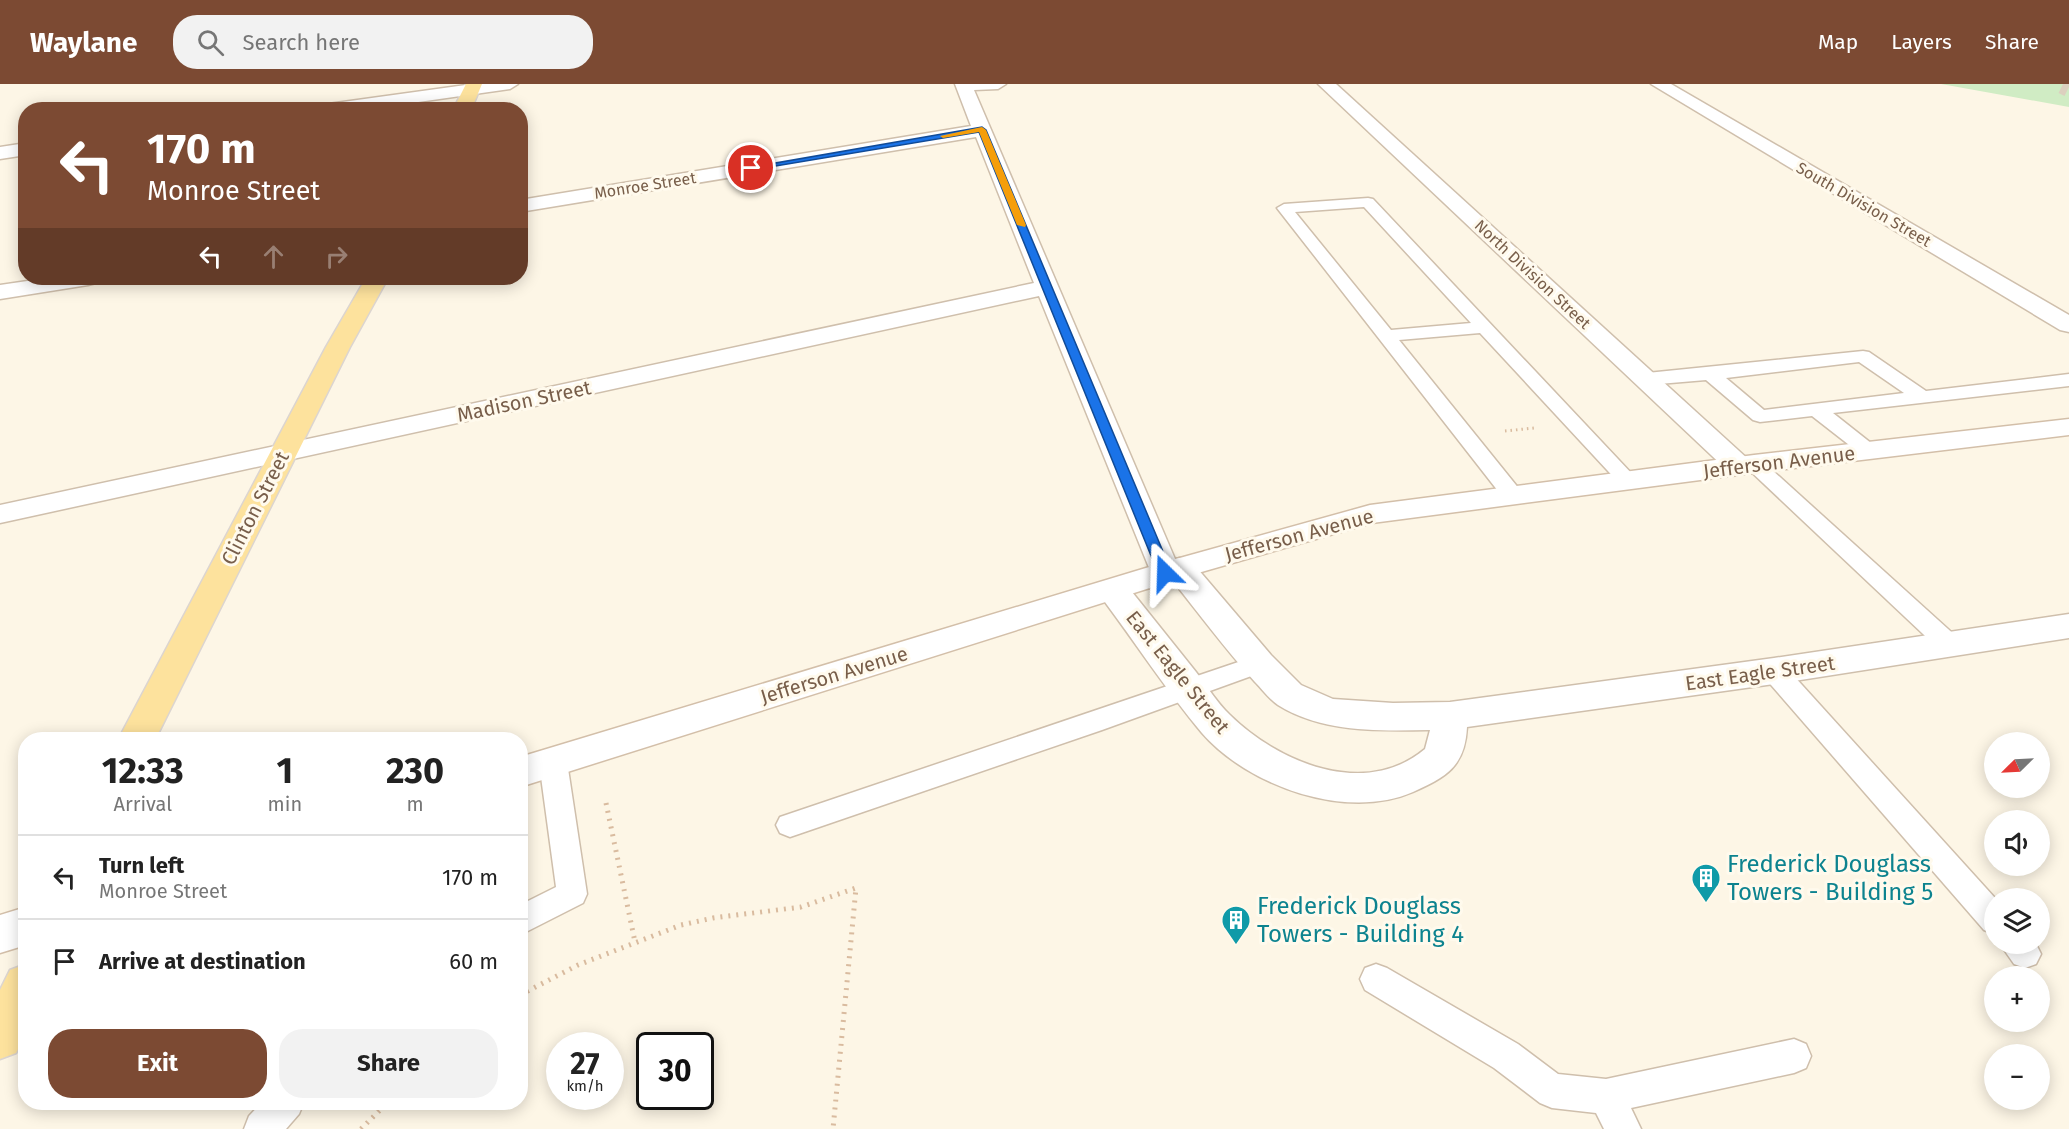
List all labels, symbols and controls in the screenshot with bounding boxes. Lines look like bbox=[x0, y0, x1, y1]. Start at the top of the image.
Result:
search box bbox=[173, 15, 593, 69]
text: Waylane bbox=[30, 26, 137, 59]
icon: search bbox=[194, 26, 227, 59]
text: Search here bbox=[242, 29, 360, 56]
text: Map bbox=[1818, 29, 1858, 55]
text: Layers bbox=[1891, 29, 1952, 55]
text: Share bbox=[1985, 29, 2039, 55]
text: 170 m bbox=[147, 124, 256, 174]
icon: left bbox=[48, 126, 126, 204]
pin bbox=[725, 142, 776, 193]
icon: arrive bbox=[734, 151, 767, 184]
street label: South Division Street bbox=[1793, 158, 1935, 251]
street label: Monroe Street bbox=[593, 168, 697, 203]
text: Monroe Street bbox=[147, 175, 320, 207]
street label: North Division Street bbox=[1471, 216, 1595, 333]
icon: left bbox=[194, 240, 227, 273]
icon: ahead bbox=[257, 240, 290, 273]
icon: right bbox=[320, 240, 353, 273]
street label: Madison Street bbox=[455, 375, 594, 427]
street label: Jefferson Avenue bbox=[1702, 441, 1856, 483]
street label: Clinton Street bbox=[216, 447, 294, 569]
street label: Jefferson Avenue bbox=[1222, 504, 1376, 566]
position arrow bbox=[1133, 541, 1197, 605]
street label: East Eagle Street bbox=[1121, 606, 1235, 739]
street label: Jefferson Avenue bbox=[757, 641, 911, 709]
street label: East Eagle Street bbox=[1684, 651, 1837, 695]
north arrow bbox=[1984, 732, 2050, 798]
map controls bbox=[1984, 732, 2050, 1110]
text: 12:33 bbox=[102, 749, 184, 793]
text: 1 bbox=[277, 749, 293, 793]
text: 230 bbox=[386, 749, 444, 793]
text: Arrival bbox=[114, 792, 172, 816]
text: min bbox=[268, 792, 302, 816]
text: m bbox=[406, 792, 424, 816]
button: sound bbox=[1984, 810, 2050, 876]
place label: Frederick Douglass Towers - Building 5 bbox=[1727, 850, 1933, 906]
text: Turn left bbox=[99, 852, 184, 879]
icon: left bbox=[48, 861, 81, 894]
building icon: Frederick Douglass Towers - Building 5 bbox=[1690, 862, 1722, 904]
text: 170 m bbox=[442, 864, 498, 891]
text: Monroe Street bbox=[99, 879, 227, 903]
button: layers bbox=[1984, 888, 2050, 954]
place label: Frederick Douglass Towers - Building 4 bbox=[1257, 892, 1464, 948]
building icon: Frederick Douglass Towers - Building 4 bbox=[1220, 904, 1252, 946]
icon: arrive bbox=[48, 945, 81, 978]
text: Arrive at destination bbox=[99, 948, 306, 975]
text: 60 m bbox=[449, 948, 498, 975]
button: + bbox=[1984, 966, 2050, 1032]
button: Exit bbox=[48, 1029, 267, 1098]
button: Share bbox=[279, 1029, 498, 1098]
speed limit sign: 30 bbox=[636, 1032, 714, 1110]
button: − bbox=[1984, 1044, 2050, 1110]
text: 27 bbox=[570, 1046, 600, 1082]
text: km/h bbox=[566, 1077, 604, 1095]

